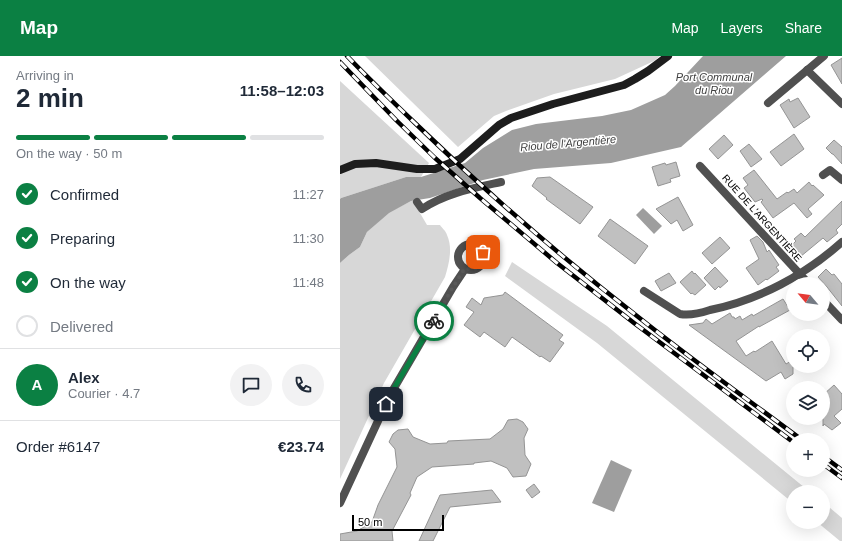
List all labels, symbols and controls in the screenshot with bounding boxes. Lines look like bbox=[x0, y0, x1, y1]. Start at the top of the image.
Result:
text: Map bbox=[20, 17, 58, 38]
text: Map bbox=[671, 20, 699, 36]
text: Layers bbox=[721, 20, 763, 36]
text: Share bbox=[785, 20, 822, 36]
text: Arriving in bbox=[16, 68, 74, 83]
water label: Port Communal du Riou bbox=[676, 71, 753, 96]
text: 11:58–12:03 bbox=[240, 82, 324, 99]
text: 2 min bbox=[16, 83, 84, 113]
water label: Riou de l'Argentière bbox=[520, 133, 616, 153]
text: On the way · 50 m bbox=[16, 146, 122, 161]
street label: RUE DE L'ARGENTIÈRE bbox=[720, 172, 805, 264]
icon: check bbox=[16, 183, 38, 205]
text: Confirmed bbox=[50, 186, 119, 203]
text: 11:27 bbox=[292, 187, 324, 202]
icon: check bbox=[16, 227, 38, 249]
text: Preparing bbox=[50, 230, 115, 247]
text: 11:30 bbox=[292, 231, 324, 246]
pin bbox=[466, 235, 500, 269]
icon: bag bbox=[472, 241, 494, 263]
icon: check bbox=[16, 271, 38, 293]
text: On the way bbox=[50, 274, 126, 291]
text: 11:48 bbox=[292, 275, 324, 290]
north arrow bbox=[786, 277, 830, 321]
map controls bbox=[786, 277, 830, 529]
courier bbox=[414, 301, 454, 341]
icon: bike bbox=[423, 310, 445, 332]
text: Delivered bbox=[50, 318, 113, 335]
button: locate bbox=[786, 329, 830, 373]
button: chat bbox=[230, 364, 272, 406]
button: phone bbox=[282, 364, 324, 406]
text: Alex bbox=[68, 369, 100, 386]
text: A bbox=[32, 376, 42, 393]
button: layers bbox=[786, 381, 830, 425]
text: Courier · 4.7 bbox=[68, 386, 140, 401]
pin bbox=[369, 387, 403, 421]
icon: home bbox=[375, 393, 397, 415]
button: + bbox=[786, 433, 830, 477]
text: Order #6147 bbox=[16, 438, 100, 455]
text: €23.74 bbox=[278, 438, 324, 455]
button: − bbox=[786, 485, 830, 529]
scale bar bbox=[352, 513, 444, 532]
text: 50 m bbox=[358, 516, 382, 528]

